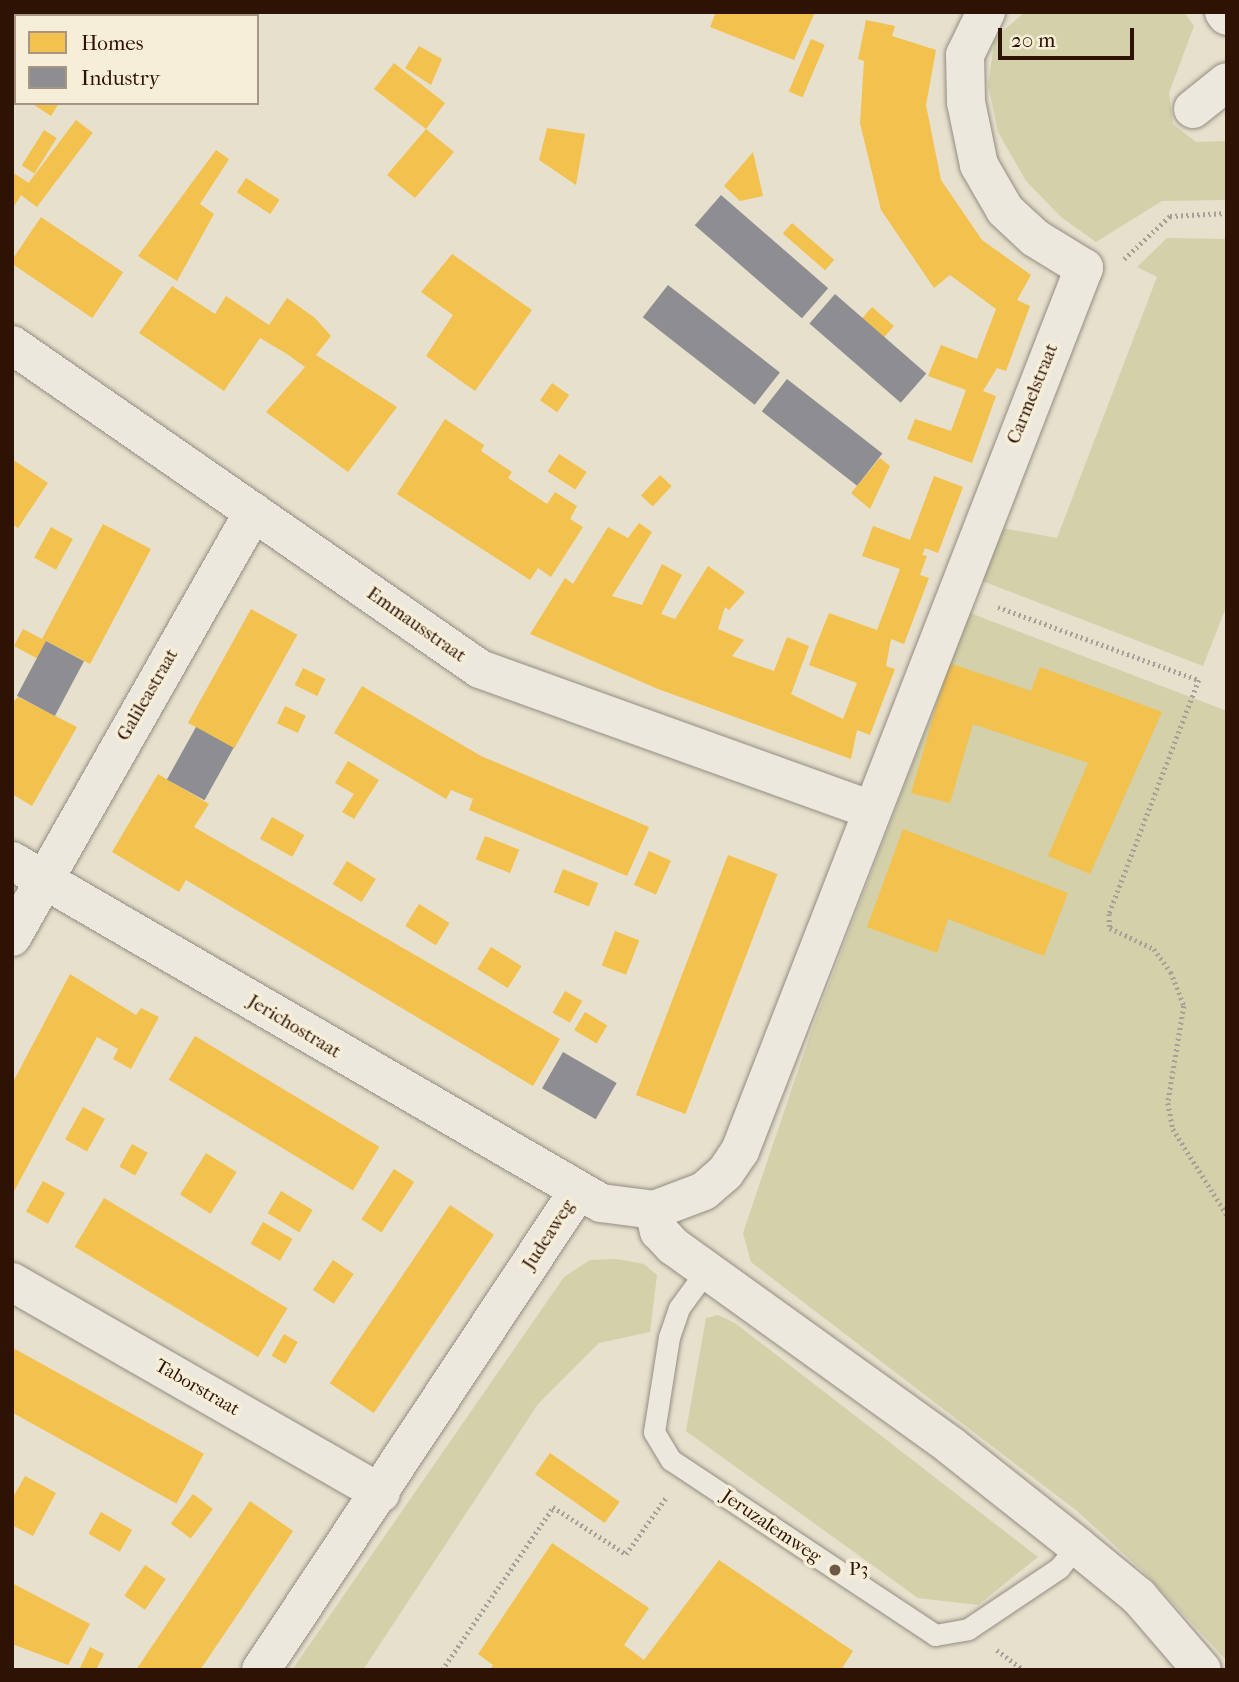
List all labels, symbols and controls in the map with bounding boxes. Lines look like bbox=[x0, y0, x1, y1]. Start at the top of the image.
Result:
legend bbox=[14, 14, 259, 105]
scale bar bbox=[1001, 14, 1138, 58]
text: 20 m bbox=[1011, 28, 1055, 52]
text: Homes bbox=[81, 31, 143, 55]
text: Industry bbox=[81, 66, 160, 90]
street label: Carmelstraat bbox=[1003, 341, 1063, 447]
street label: Emmausstraat bbox=[362, 582, 470, 668]
street label: Galileastraat bbox=[112, 645, 184, 745]
street label: Jerichostraat bbox=[243, 990, 345, 1064]
street label: Judeaweg bbox=[518, 1196, 580, 1274]
street label: Taborstraat bbox=[151, 1355, 243, 1421]
street label: Jeruzalemweg bbox=[717, 1485, 825, 1569]
place label: P3 bbox=[849, 1559, 868, 1581]
marker: P3 bbox=[827, 1562, 843, 1578]

